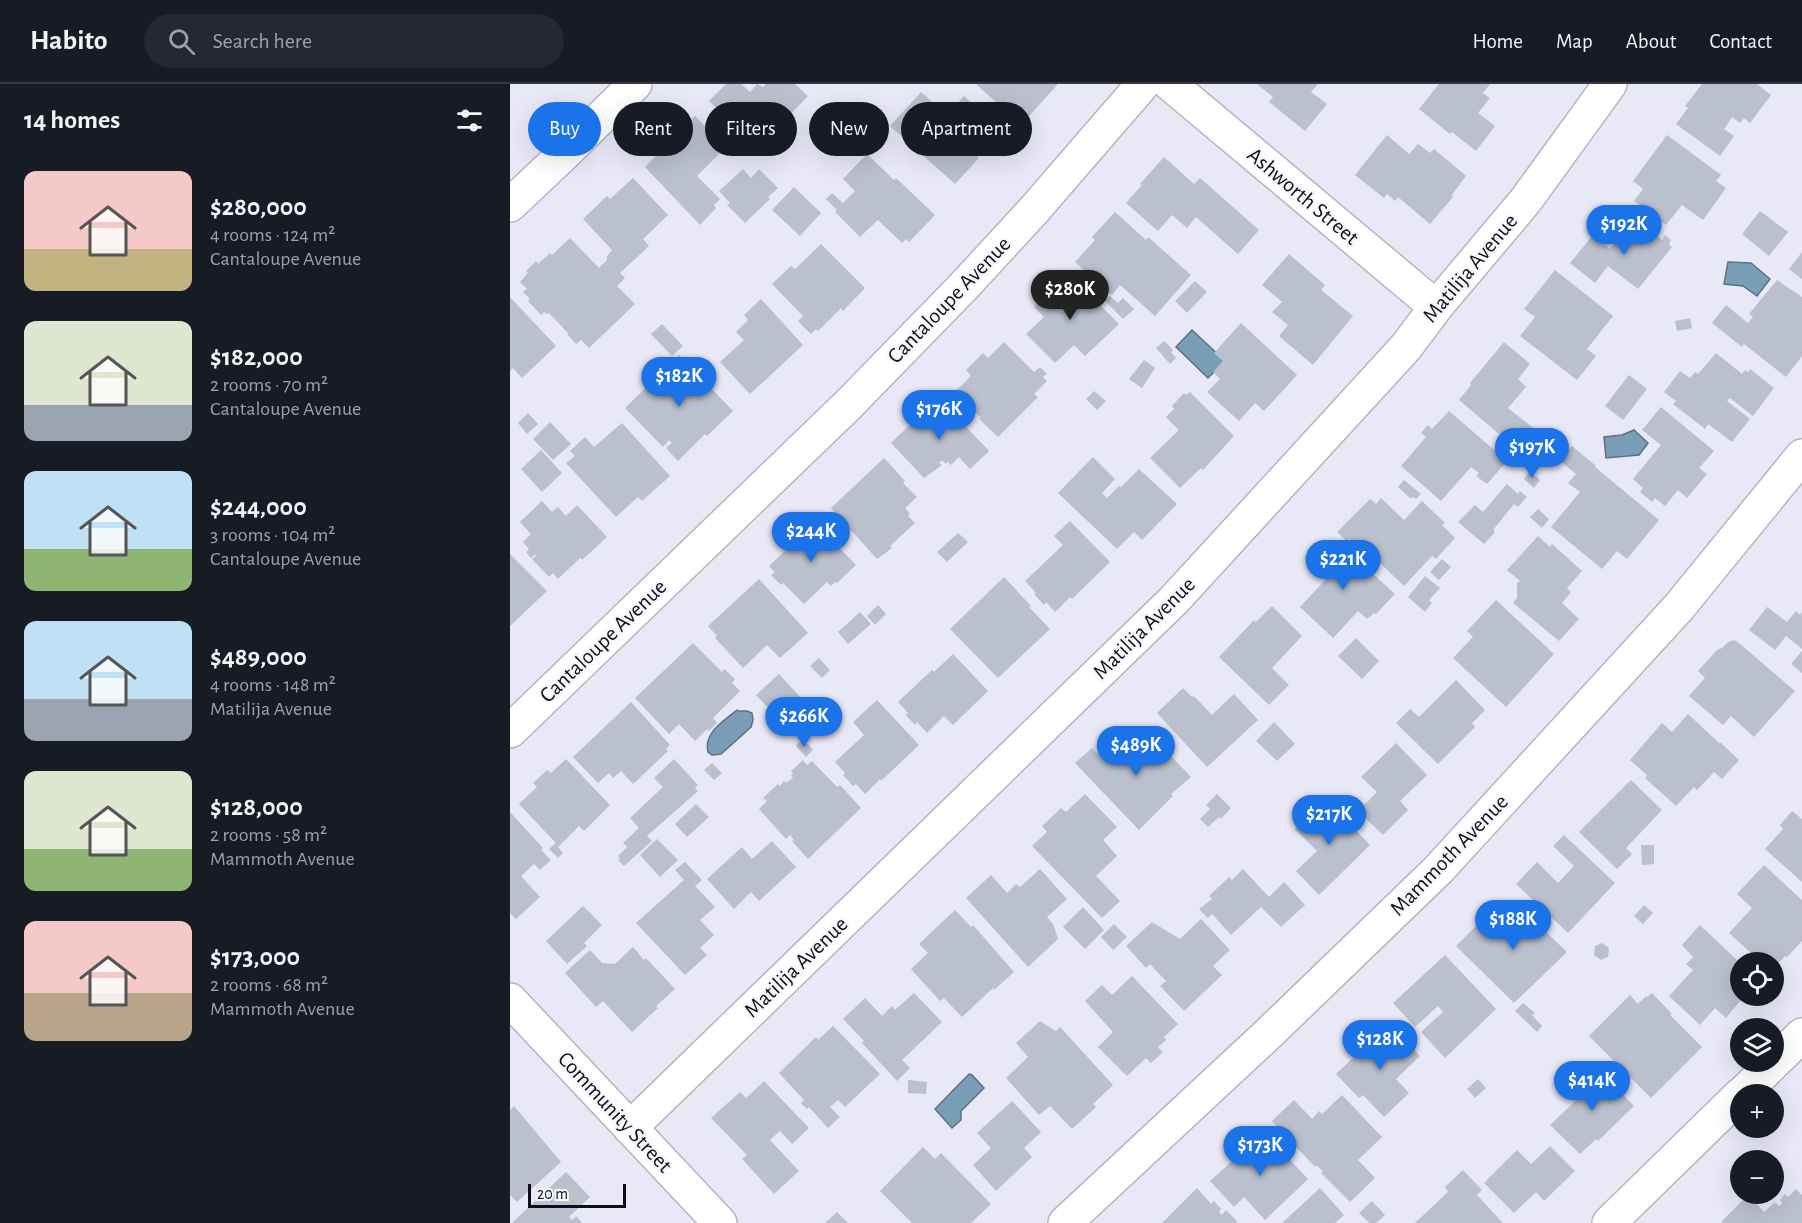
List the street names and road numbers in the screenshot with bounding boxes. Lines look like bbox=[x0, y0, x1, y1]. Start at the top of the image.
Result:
street label: Ashworth Street bbox=[1243, 143, 1363, 249]
street label: Matilija Avenue bbox=[1418, 210, 1522, 326]
street label: Cantaloupe Avenue bbox=[883, 232, 1015, 368]
street label: Matilija Avenue bbox=[1089, 573, 1199, 683]
street label: Cantaloupe Avenue bbox=[535, 575, 671, 707]
street label: Mammoth Avenue bbox=[1386, 790, 1512, 920]
street label: Matilija Avenue bbox=[740, 912, 852, 1022]
street label: Community Street bbox=[554, 1047, 676, 1177]

